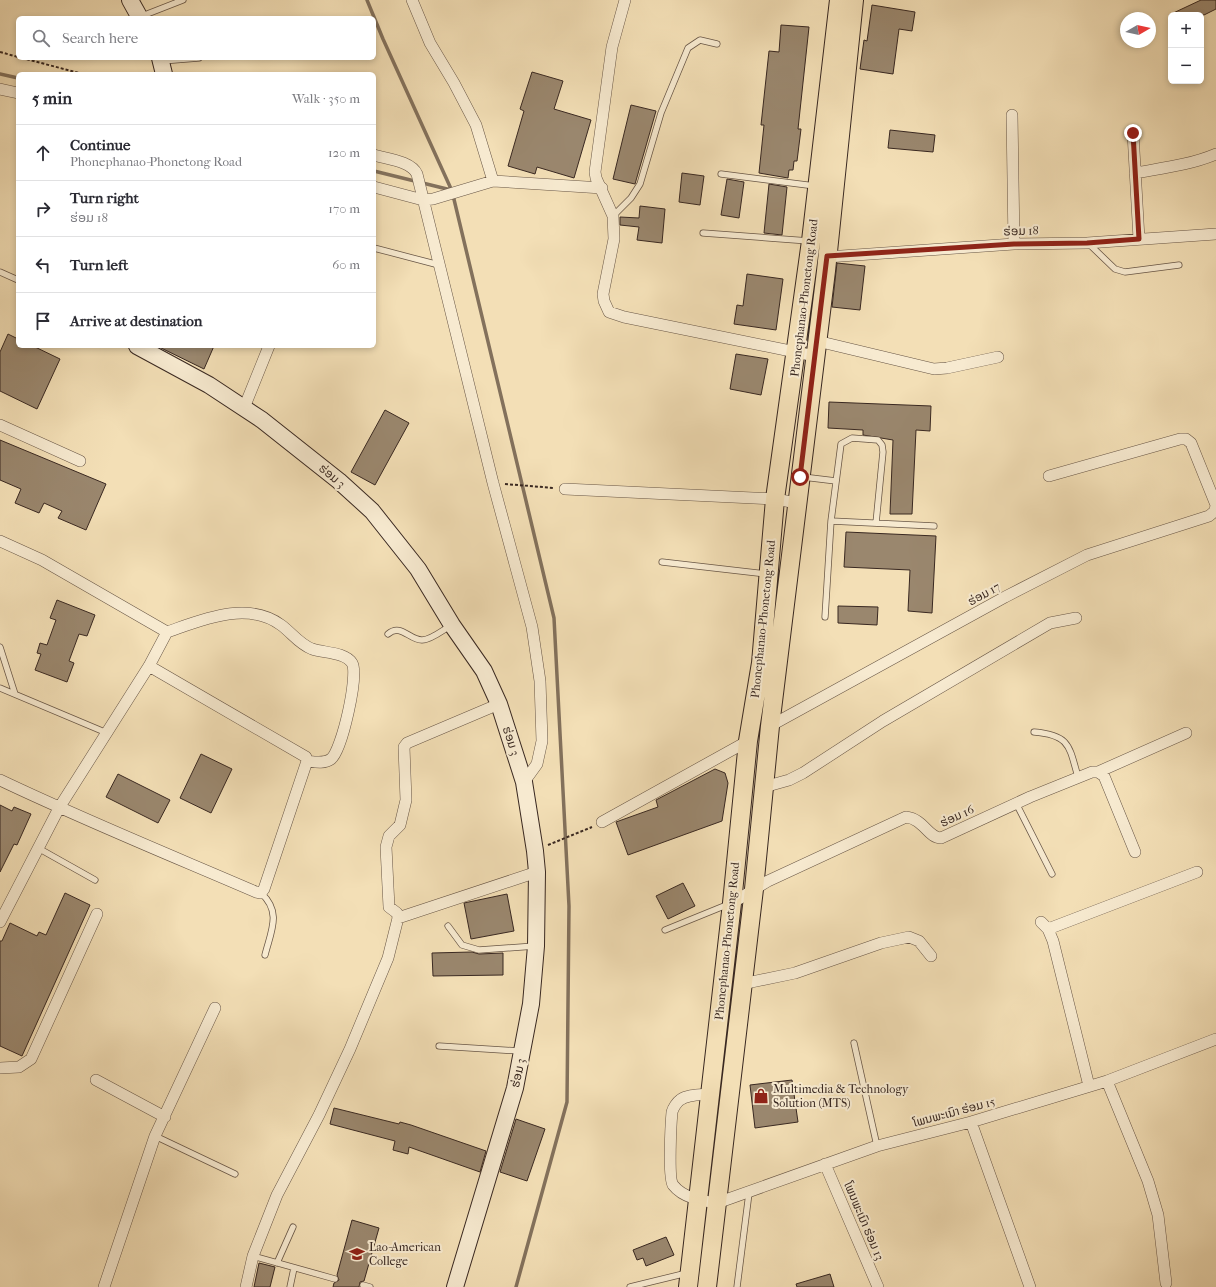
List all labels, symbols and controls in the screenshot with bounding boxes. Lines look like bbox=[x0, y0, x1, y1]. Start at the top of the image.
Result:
north arrow bbox=[1120, 12, 1156, 48]
map controls bbox=[1168, 12, 1204, 84]
button: + bbox=[1168, 12, 1204, 48]
search box bbox=[16, 16, 376, 60]
icon: search bbox=[30, 27, 52, 49]
text: Search here bbox=[62, 29, 138, 47]
button: − bbox=[1168, 48, 1204, 84]
text: 5 min bbox=[32, 88, 72, 108]
text: Walk · 350 m bbox=[292, 91, 360, 106]
route end bbox=[1124, 124, 1142, 142]
text: Continue bbox=[70, 136, 130, 154]
icon: ahead bbox=[32, 142, 54, 164]
text: 120 m bbox=[328, 145, 360, 160]
text: Phonephanao-Phonetong Road bbox=[70, 154, 242, 169]
text: Turn right bbox=[70, 189, 139, 207]
icon: right bbox=[32, 198, 54, 220]
text: 170 m bbox=[328, 201, 360, 216]
text: ຮ່ອມ 18 bbox=[70, 210, 108, 225]
street label: Phonephanao-Phonetong Road bbox=[787, 218, 821, 378]
street label: ຮ່ອມ 18 bbox=[1003, 223, 1039, 239]
icon: left bbox=[32, 254, 54, 276]
text: Turn left bbox=[70, 256, 128, 274]
text: 60 m bbox=[332, 257, 360, 272]
icon: arrive bbox=[32, 310, 54, 332]
text: Arrive at destination bbox=[70, 312, 202, 330]
street label: ຮ່ອມ 3 bbox=[316, 461, 348, 491]
route start bbox=[791, 468, 809, 486]
street label: Phonephanao-Phonetong Road bbox=[748, 539, 778, 699]
street label: ຮ່ອມ 17 bbox=[965, 579, 1003, 609]
street label: ຮ່ອມ 3 bbox=[500, 725, 522, 757]
street label: ຮ່ອມ 16 bbox=[938, 802, 976, 830]
street label: Phonephanao-Phonetong Road bbox=[712, 861, 742, 1021]
street label: ຮ່ອມ 3 bbox=[508, 1057, 528, 1089]
place label: Multimedia & Technology Solution (MTS) bbox=[773, 1082, 909, 1110]
shop icon: Multimedia & Technology Solution (MTS) bbox=[752, 1087, 770, 1105]
street label: ໂພນພະເນົາ ຮ່ອມ 15 bbox=[911, 1094, 996, 1130]
street label: ໂພນພະເນົາ ຮ່ອມ 13 bbox=[841, 1179, 887, 1262]
place label: Lao-American College bbox=[369, 1240, 441, 1268]
school or university icon: Lao-American College bbox=[348, 1245, 366, 1263]

